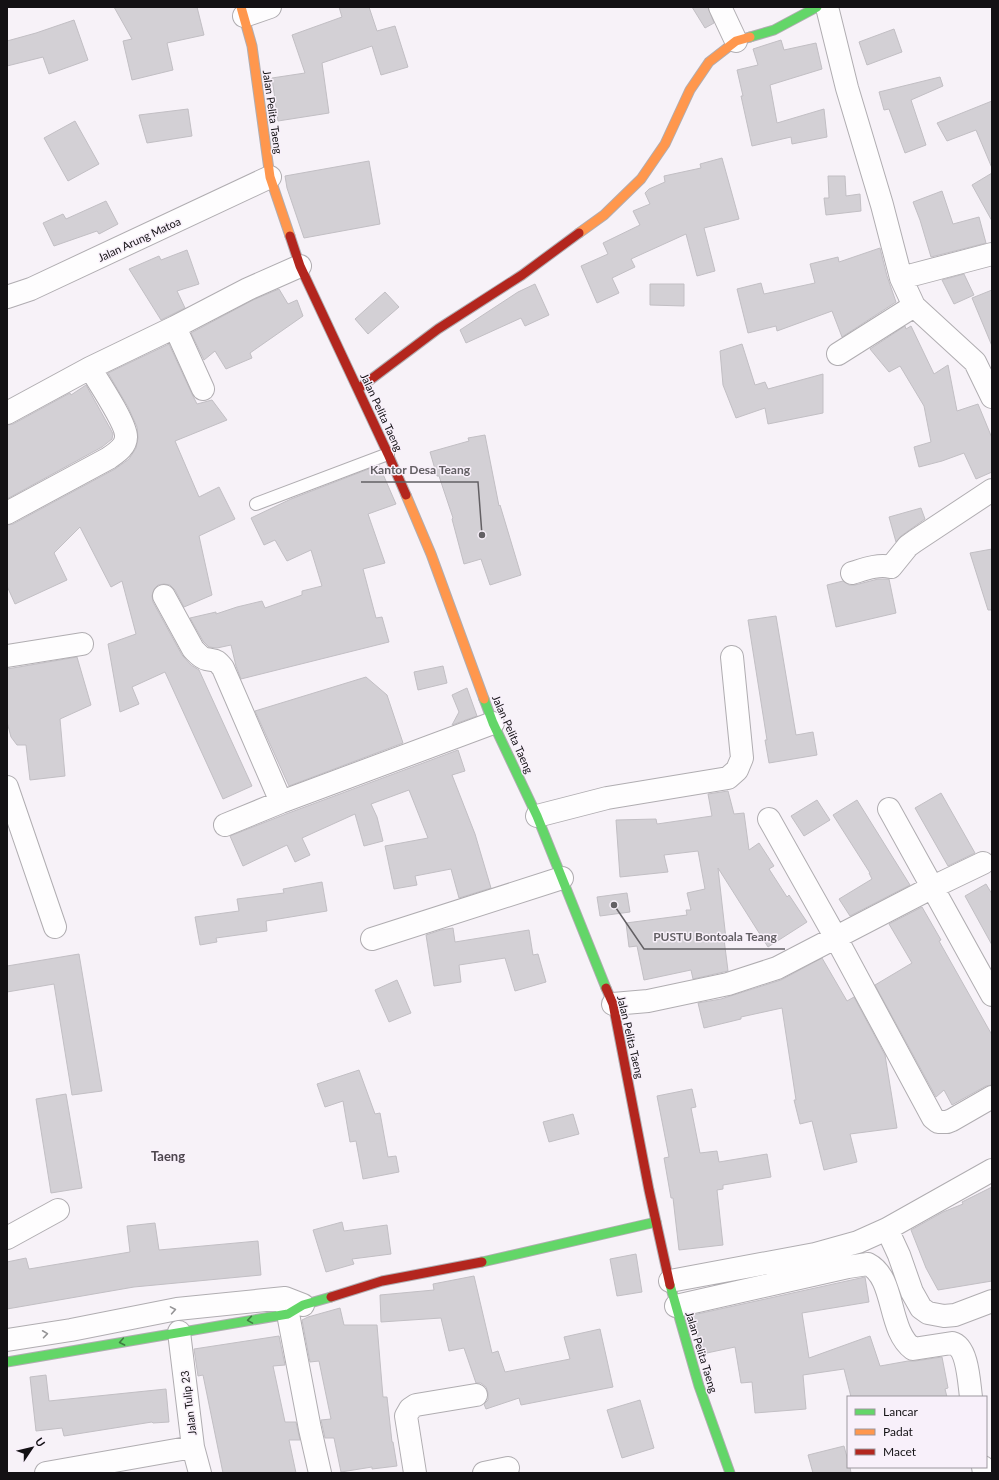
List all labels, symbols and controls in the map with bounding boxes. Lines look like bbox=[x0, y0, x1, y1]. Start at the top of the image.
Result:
street label: Jalan Pelita Taeng bbox=[261, 69, 285, 155]
street label: Jalan Arung Matoa bbox=[96, 214, 182, 264]
street label: Jalan Pelita Taeng bbox=[358, 371, 406, 453]
callout: Kantor Desa Teang bbox=[361, 458, 478, 482]
text: Kantor Desa Teang bbox=[370, 462, 471, 477]
street label: Jalan Pelita Taeng bbox=[490, 693, 536, 776]
callout: PUSTU Bontoala Teang bbox=[644, 925, 785, 949]
text: PUSTU Bontoala Teang bbox=[653, 929, 778, 944]
street label: Jalan Pelita Taeng bbox=[615, 994, 647, 1080]
district label: Taeng bbox=[151, 1148, 185, 1164]
one-way arrow bbox=[170, 1306, 176, 1315]
street label: Jalan Pelita Taeng bbox=[683, 1310, 721, 1395]
one-way arrow bbox=[247, 1316, 253, 1324]
one-way arrow bbox=[42, 1330, 48, 1339]
one-way arrow bbox=[119, 1338, 125, 1346]
street label: Jalan Tulip 23 bbox=[178, 1370, 198, 1436]
legend bbox=[847, 1396, 987, 1468]
text: Lancar bbox=[883, 1404, 919, 1419]
text: Padat bbox=[883, 1424, 914, 1439]
north arrow bbox=[12, 1428, 52, 1468]
text: U bbox=[33, 1435, 48, 1449]
text: Macet bbox=[883, 1444, 917, 1459]

